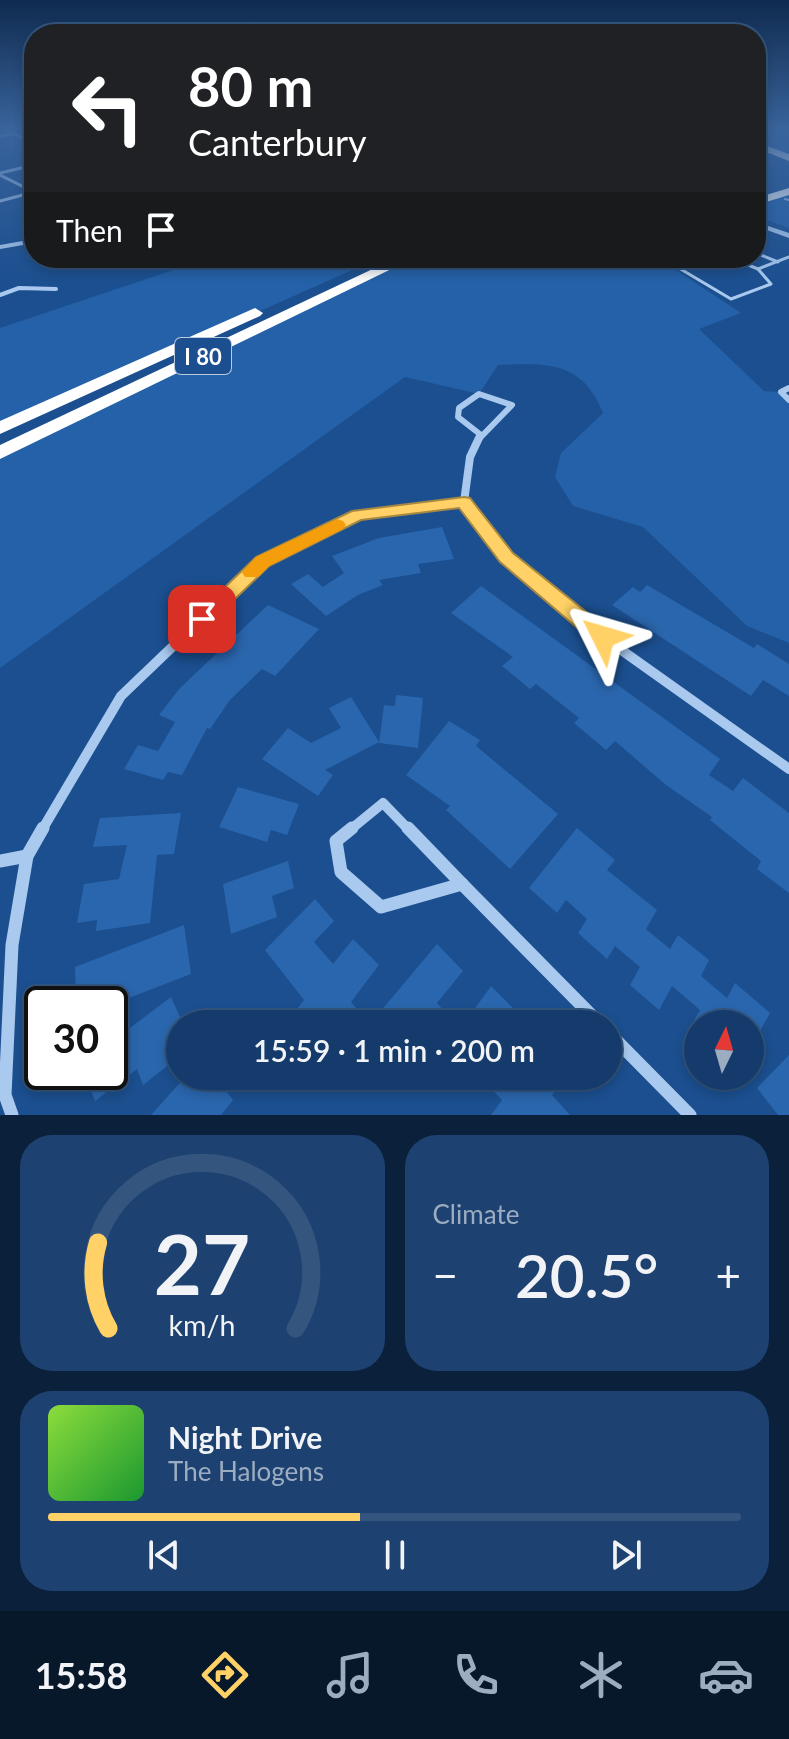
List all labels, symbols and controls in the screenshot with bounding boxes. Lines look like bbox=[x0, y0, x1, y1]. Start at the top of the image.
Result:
text: 80 m bbox=[188, 52, 313, 119]
icon: left bbox=[56, 56, 160, 160]
text: Canterbury bbox=[188, 120, 367, 164]
icon: arrive bbox=[139, 208, 183, 252]
text: Then bbox=[56, 212, 123, 248]
road number: I 80 bbox=[175, 338, 231, 374]
pin bbox=[168, 585, 236, 653]
position arrow bbox=[561, 595, 645, 679]
icon: arrive bbox=[180, 597, 224, 641]
speed limit sign: 30 bbox=[24, 986, 128, 1090]
north arrow bbox=[684, 1010, 764, 1090]
map controls bbox=[684, 1010, 764, 1090]
text: 15:59 · 1 min · 200 m bbox=[253, 1032, 535, 1068]
text: Climate bbox=[433, 1198, 519, 1230]
text: 27 bbox=[154, 1213, 251, 1313]
text: 20.5° bbox=[515, 1239, 659, 1311]
text: − bbox=[433, 1249, 458, 1301]
text: + bbox=[715, 1249, 741, 1301]
text: km/h bbox=[169, 1308, 236, 1342]
text: Night Drive bbox=[168, 1419, 322, 1455]
text: The Halogens bbox=[168, 1455, 324, 1487]
icon: previous bbox=[142, 1533, 186, 1577]
icon: pause bbox=[373, 1533, 417, 1577]
icon: next bbox=[604, 1533, 648, 1577]
icon: directions bbox=[197, 1647, 253, 1703]
icon: music bbox=[322, 1647, 378, 1703]
icon: phone bbox=[448, 1647, 504, 1703]
icon: climate bbox=[573, 1647, 629, 1703]
icon: car bbox=[698, 1647, 754, 1703]
text: 15:58 bbox=[35, 1653, 127, 1697]

